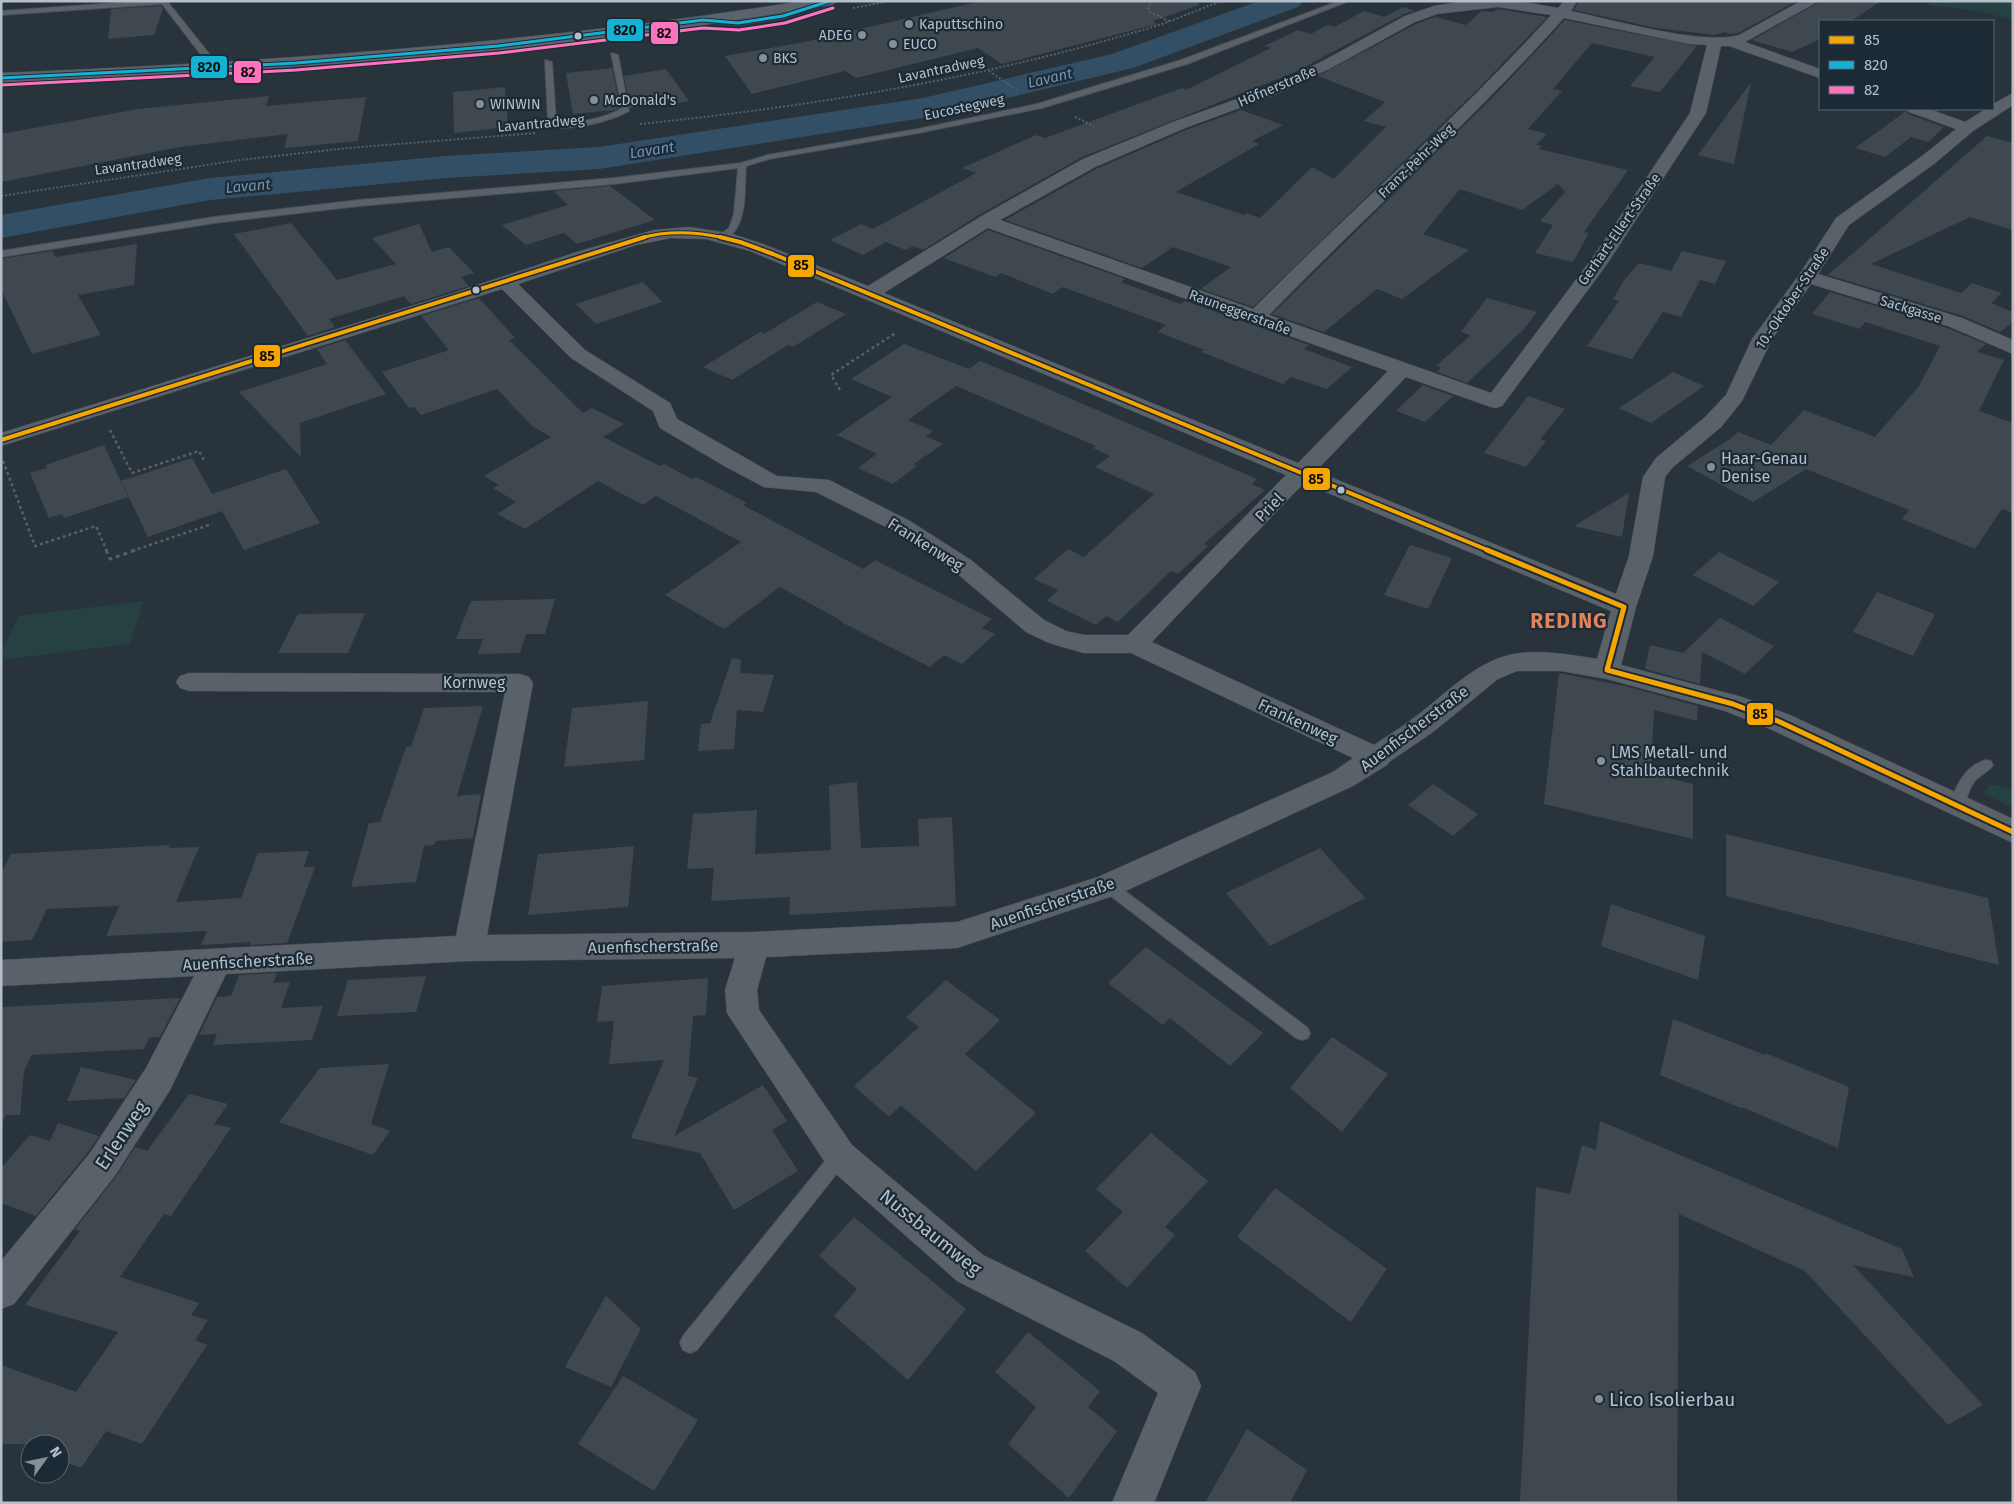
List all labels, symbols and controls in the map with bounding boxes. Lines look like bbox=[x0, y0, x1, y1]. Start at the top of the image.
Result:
place label: Kaputtschino bbox=[919, 16, 1003, 33]
line badge: 820 bbox=[606, 18, 644, 42]
marker: Kaputtschino bbox=[903, 18, 915, 30]
legend bbox=[1819, 20, 1994, 110]
line badge: 82 bbox=[650, 21, 679, 45]
text: 820 bbox=[613, 22, 637, 39]
text: 82 bbox=[656, 25, 672, 42]
place label: ADEG bbox=[819, 27, 852, 44]
marker: ADEG bbox=[856, 29, 868, 41]
unlabelled marker bbox=[573, 31, 583, 41]
text: 85 bbox=[1864, 31, 1880, 49]
place label: EUCO bbox=[903, 36, 937, 53]
marker: EUCO bbox=[887, 38, 899, 50]
place label: BKS bbox=[773, 50, 798, 67]
marker: BKS bbox=[757, 52, 769, 64]
street label: Lavantradweg bbox=[896, 52, 986, 87]
line badge: 820 bbox=[190, 55, 228, 79]
text: 820 bbox=[1864, 56, 1888, 74]
text: 820 bbox=[197, 59, 221, 76]
line badge: 82 bbox=[233, 60, 262, 84]
street label: Höfnerstraße bbox=[1235, 62, 1319, 111]
text: 82 bbox=[240, 64, 256, 81]
water label: Lavant bbox=[1026, 64, 1075, 92]
text: 82 bbox=[1864, 81, 1880, 99]
street label: Eucostegweg bbox=[923, 91, 1006, 124]
place label: McDonald's bbox=[604, 92, 677, 109]
marker: McDonald's bbox=[588, 94, 600, 106]
place label: WINWIN bbox=[490, 96, 541, 113]
marker: WINWIN bbox=[474, 98, 486, 110]
street label: Lavantradweg bbox=[497, 111, 586, 136]
street label: Franz-Pehr-Weg bbox=[1375, 120, 1458, 202]
water label: Lavant bbox=[628, 137, 676, 162]
street label: Lavantradweg bbox=[93, 150, 183, 179]
street label: Gerhart-Ellert-Straße bbox=[1574, 170, 1664, 288]
water label: Lavant bbox=[225, 175, 272, 197]
street label: 10.-Oktober-Straße bbox=[1752, 244, 1833, 352]
line badge: 85 bbox=[787, 254, 815, 278]
text: 85 bbox=[793, 257, 809, 274]
unlabelled marker bbox=[471, 285, 481, 295]
street label: Rauneggerstraße bbox=[1187, 286, 1293, 339]
street label: Sackgasse bbox=[1878, 292, 1944, 327]
line badge: 85 bbox=[253, 344, 281, 368]
text: 85 bbox=[259, 348, 275, 365]
place label: Haar-Genau Denise bbox=[1721, 449, 1808, 486]
marker: Haar-Genau Denise bbox=[1705, 461, 1717, 473]
line badge: 85 bbox=[1302, 467, 1331, 491]
text: 85 bbox=[1308, 471, 1324, 488]
unlabelled marker bbox=[1336, 485, 1346, 495]
street label: Priel bbox=[1251, 489, 1288, 526]
street label: Frankenweg bbox=[884, 514, 968, 576]
district label: REDING bbox=[1530, 608, 1608, 634]
street label: Kornweg bbox=[443, 673, 506, 692]
street label: Auenfischerstraße bbox=[1356, 681, 1472, 775]
street label: Frankenweg bbox=[1255, 695, 1341, 748]
line badge: 85 bbox=[1746, 702, 1774, 726]
text: 85 bbox=[1752, 706, 1768, 723]
place label: LMS Metall- und Stahlbautechnik bbox=[1611, 743, 1730, 780]
marker: LMS Metall- und Stahlbautechnik bbox=[1595, 755, 1607, 767]
street label: Auenfischerstraße bbox=[987, 873, 1117, 934]
street label: Auenfischerstraße bbox=[587, 936, 719, 957]
street label: Auenfischerstraße bbox=[182, 949, 314, 974]
street label: Erlenweg bbox=[90, 1096, 153, 1174]
street label: Nussbaumweg bbox=[875, 1184, 986, 1280]
place label: Lico Isolierbau bbox=[1609, 1388, 1735, 1411]
marker: Lico Isolierbau bbox=[1593, 1393, 1605, 1405]
north arrow bbox=[20, 1434, 70, 1484]
text: N bbox=[46, 1444, 65, 1461]

